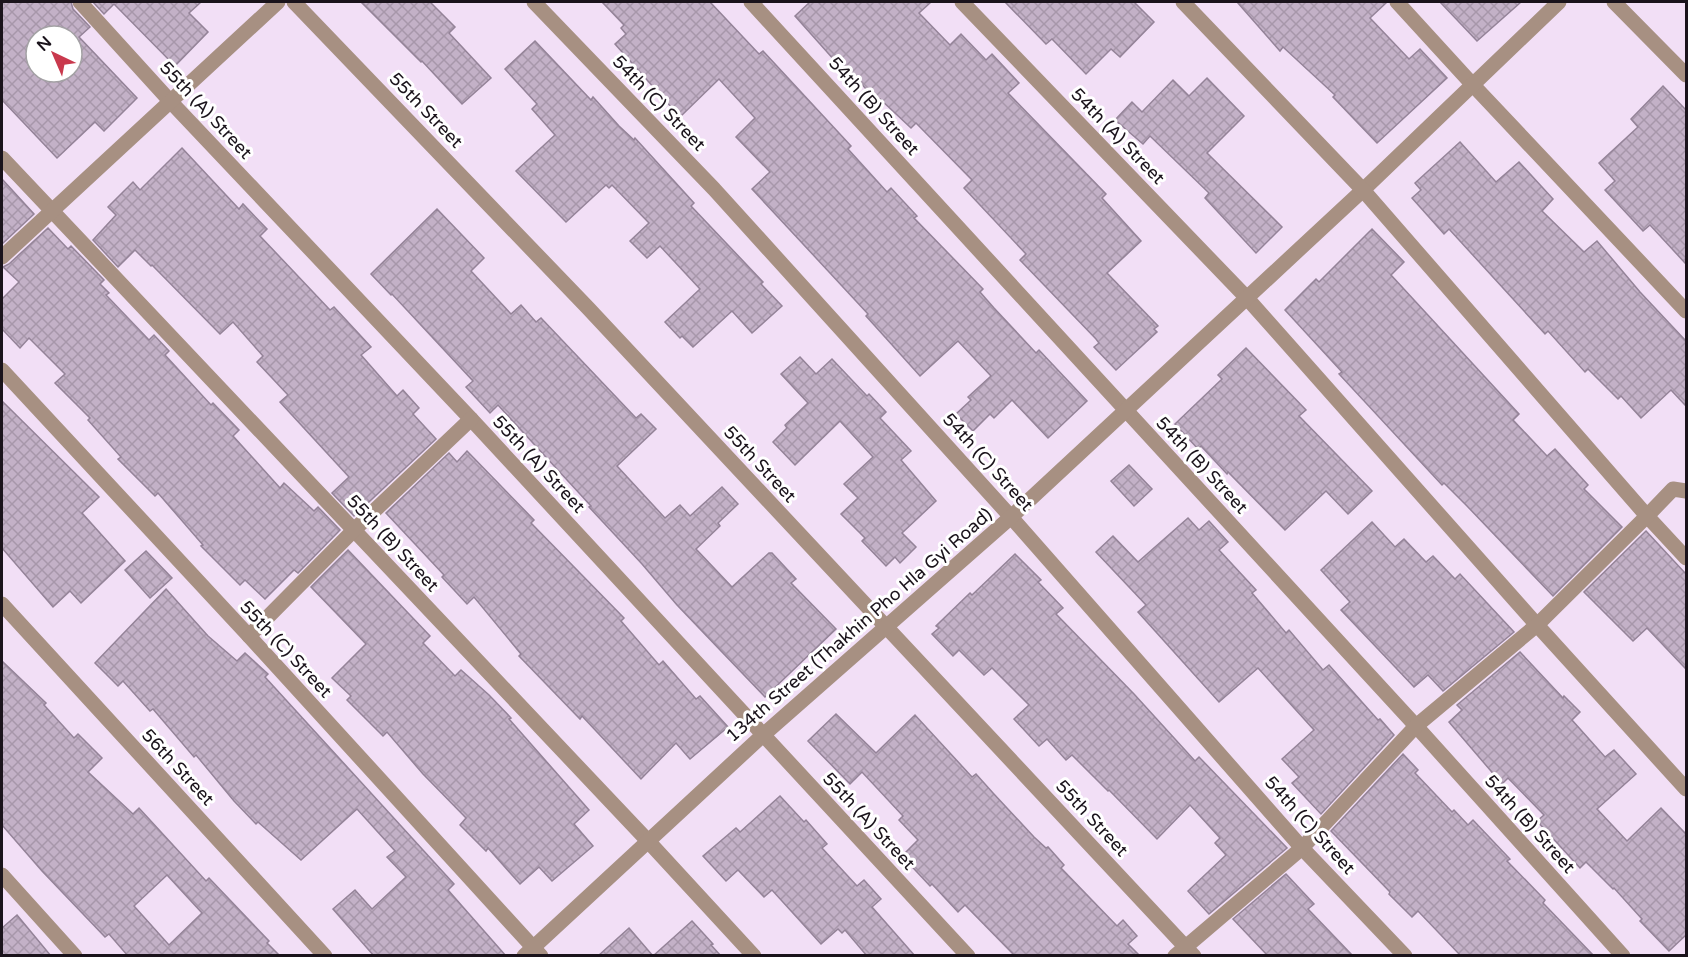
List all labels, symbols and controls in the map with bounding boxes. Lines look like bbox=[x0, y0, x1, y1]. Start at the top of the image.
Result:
north arrow bbox=[24, 24, 84, 84]
text: N bbox=[33, 32, 56, 56]
street label: 54th (C) Street bbox=[608, 51, 710, 156]
street label: 54th (B) Street bbox=[824, 52, 924, 160]
street label: 55th (A) Street bbox=[155, 57, 257, 163]
street label: 55th Street bbox=[385, 68, 468, 152]
street label: 54th (A) Street bbox=[1067, 83, 1170, 189]
street label: 54th (C) Street bbox=[938, 408, 1038, 516]
street label: 55th (A) Street bbox=[488, 411, 590, 517]
street label: 54th (B) Street bbox=[1151, 412, 1253, 518]
street label: 55th Street bbox=[719, 421, 801, 507]
street label: 55th (B) Street bbox=[342, 490, 444, 596]
street label: 134th Street (Thakhin Pho Hla Gyi Road) bbox=[721, 503, 997, 747]
street label: 55th (C) Street bbox=[235, 596, 337, 702]
street label: 56th Street bbox=[137, 724, 219, 810]
street label: 55th (A) Street bbox=[818, 768, 920, 874]
street label: 54th (B) Street bbox=[1480, 770, 1580, 878]
street label: 54th (C) Street bbox=[1260, 771, 1360, 879]
street label: 55th Street bbox=[1051, 775, 1133, 861]

